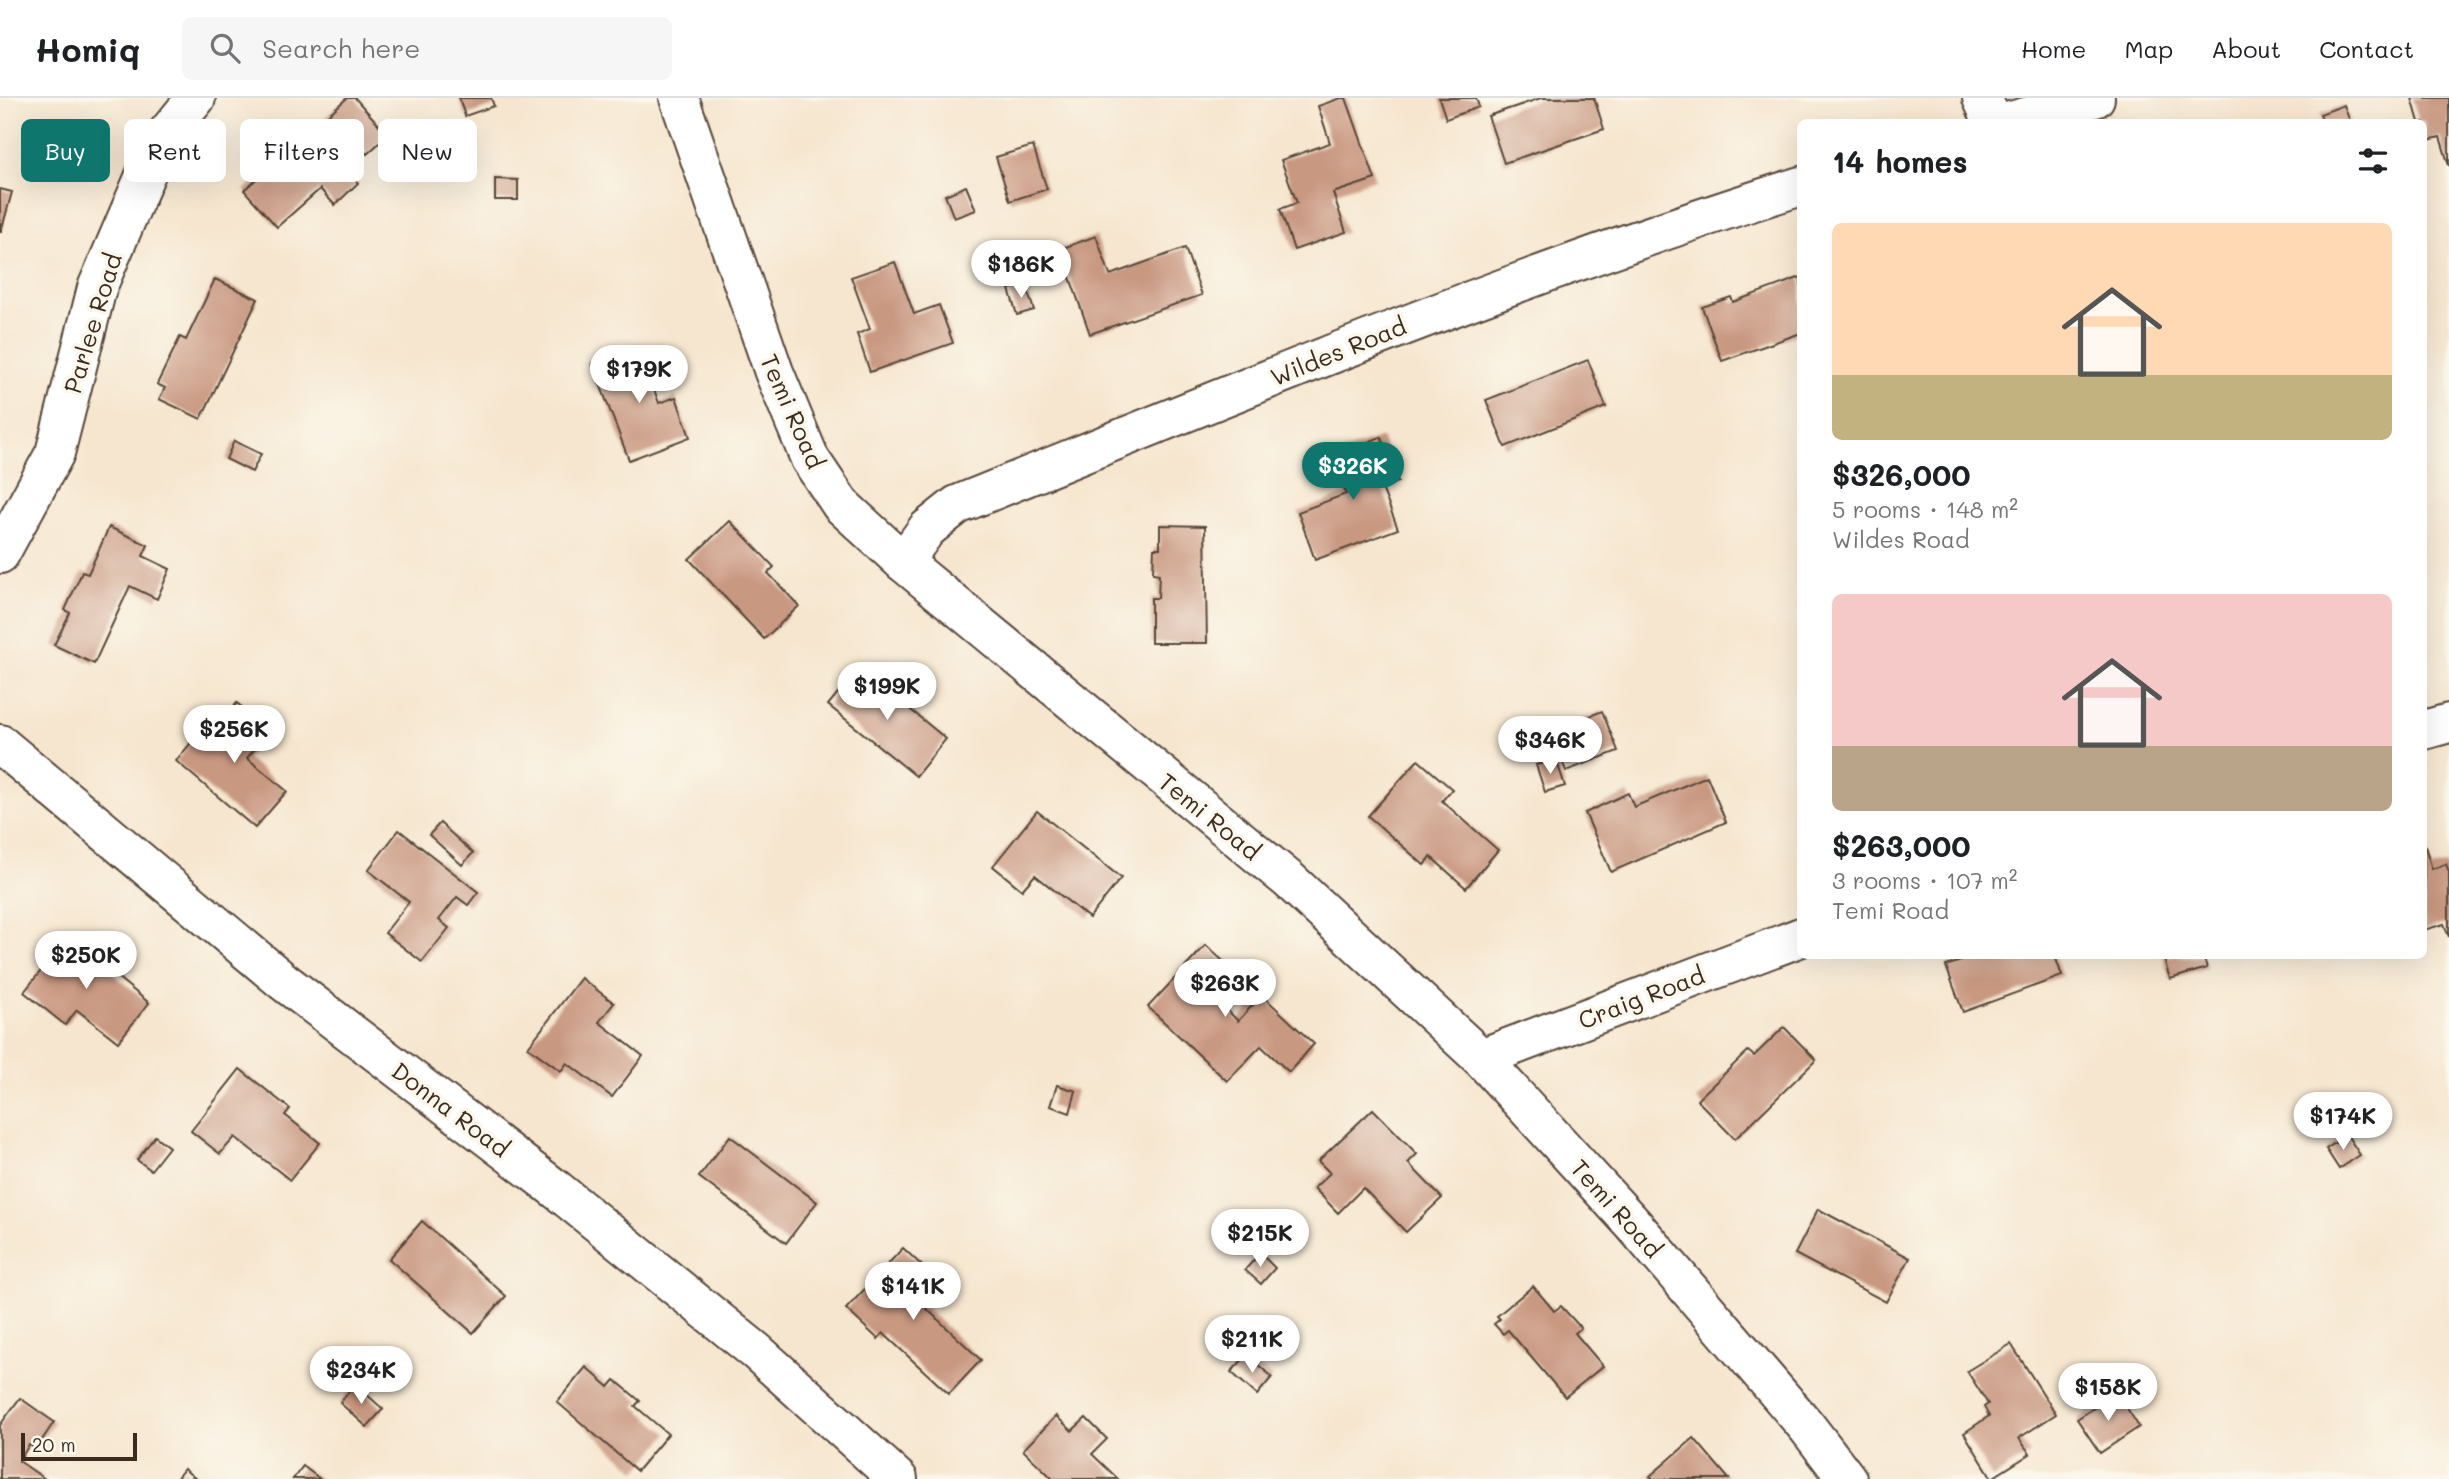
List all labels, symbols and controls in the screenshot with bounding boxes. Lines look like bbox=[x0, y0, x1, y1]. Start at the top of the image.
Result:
search box bbox=[182, 17, 672, 80]
text: Homiq bbox=[35, 27, 140, 70]
icon: search bbox=[206, 29, 244, 67]
text: Search here bbox=[262, 31, 420, 65]
text: Home bbox=[2021, 33, 2086, 64]
text: Map bbox=[2124, 33, 2173, 64]
text: About bbox=[2211, 33, 2281, 64]
text: Contact bbox=[2319, 33, 2414, 64]
chip: Buy bbox=[21, 119, 110, 182]
chip: Rent bbox=[124, 119, 226, 182]
chip: Filters bbox=[240, 119, 364, 182]
chip: New bbox=[378, 119, 477, 182]
text: 14 homes bbox=[1832, 141, 1968, 181]
icon: filters bbox=[2354, 142, 2392, 180]
pin: $186K bbox=[972, 240, 1070, 300]
text: $186K bbox=[987, 248, 1055, 278]
street label: Parlee Road bbox=[56, 249, 128, 397]
icon: home bbox=[2049, 269, 2175, 395]
street label: Wildes Road bbox=[1266, 310, 1410, 392]
pin: $179K bbox=[590, 345, 688, 405]
street label: Temi Road bbox=[754, 349, 832, 473]
text: $179K bbox=[606, 353, 672, 383]
pin: $326K bbox=[1304, 442, 1402, 502]
text: $326K bbox=[1318, 450, 1388, 480]
text: $326,000 bbox=[1832, 454, 1971, 494]
text: 5 rooms · 148 m² bbox=[1832, 494, 2018, 524]
text: Wildes Road bbox=[1832, 524, 1970, 554]
icon: home bbox=[2049, 640, 2175, 766]
pin: $199K bbox=[838, 662, 936, 722]
text: $199K bbox=[853, 670, 921, 700]
pin: $256K bbox=[185, 706, 283, 765]
text: $256K bbox=[199, 713, 269, 743]
pin: $346K bbox=[1501, 716, 1599, 776]
text: $346K bbox=[1514, 724, 1586, 754]
street label: Temi Road bbox=[1153, 766, 1267, 866]
text: $263,000 bbox=[1832, 825, 1971, 865]
text: 3 rooms · 107 m² bbox=[1832, 865, 2018, 895]
text: Temi Road bbox=[1832, 895, 1949, 925]
pin: $250K bbox=[37, 932, 135, 991]
text: $250K bbox=[51, 939, 121, 969]
street label: Craig Road bbox=[1573, 959, 1709, 1035]
pin: $263K bbox=[1176, 960, 1274, 1019]
text: $263K bbox=[1190, 967, 1260, 997]
street label: Donna Road bbox=[386, 1055, 516, 1163]
pin: $174K bbox=[2294, 1093, 2392, 1152]
text: $174K bbox=[2310, 1100, 2376, 1130]
street label: Temi Road bbox=[1565, 1152, 1669, 1264]
pin: $215K bbox=[1211, 1210, 1309, 1269]
text: $215K bbox=[1227, 1217, 1293, 1247]
pin: $141K bbox=[864, 1262, 962, 1322]
text: $141K bbox=[881, 1270, 945, 1300]
pin: $211K bbox=[1203, 1316, 1301, 1375]
text: $211K bbox=[1221, 1323, 1283, 1353]
pin: $234K bbox=[312, 1346, 410, 1406]
text: $234K bbox=[326, 1354, 396, 1384]
pin: $158K bbox=[2059, 1364, 2157, 1423]
text: $158K bbox=[2074, 1371, 2142, 1401]
scale bar bbox=[21, 1430, 136, 1462]
text: 20 m bbox=[32, 1432, 76, 1457]

